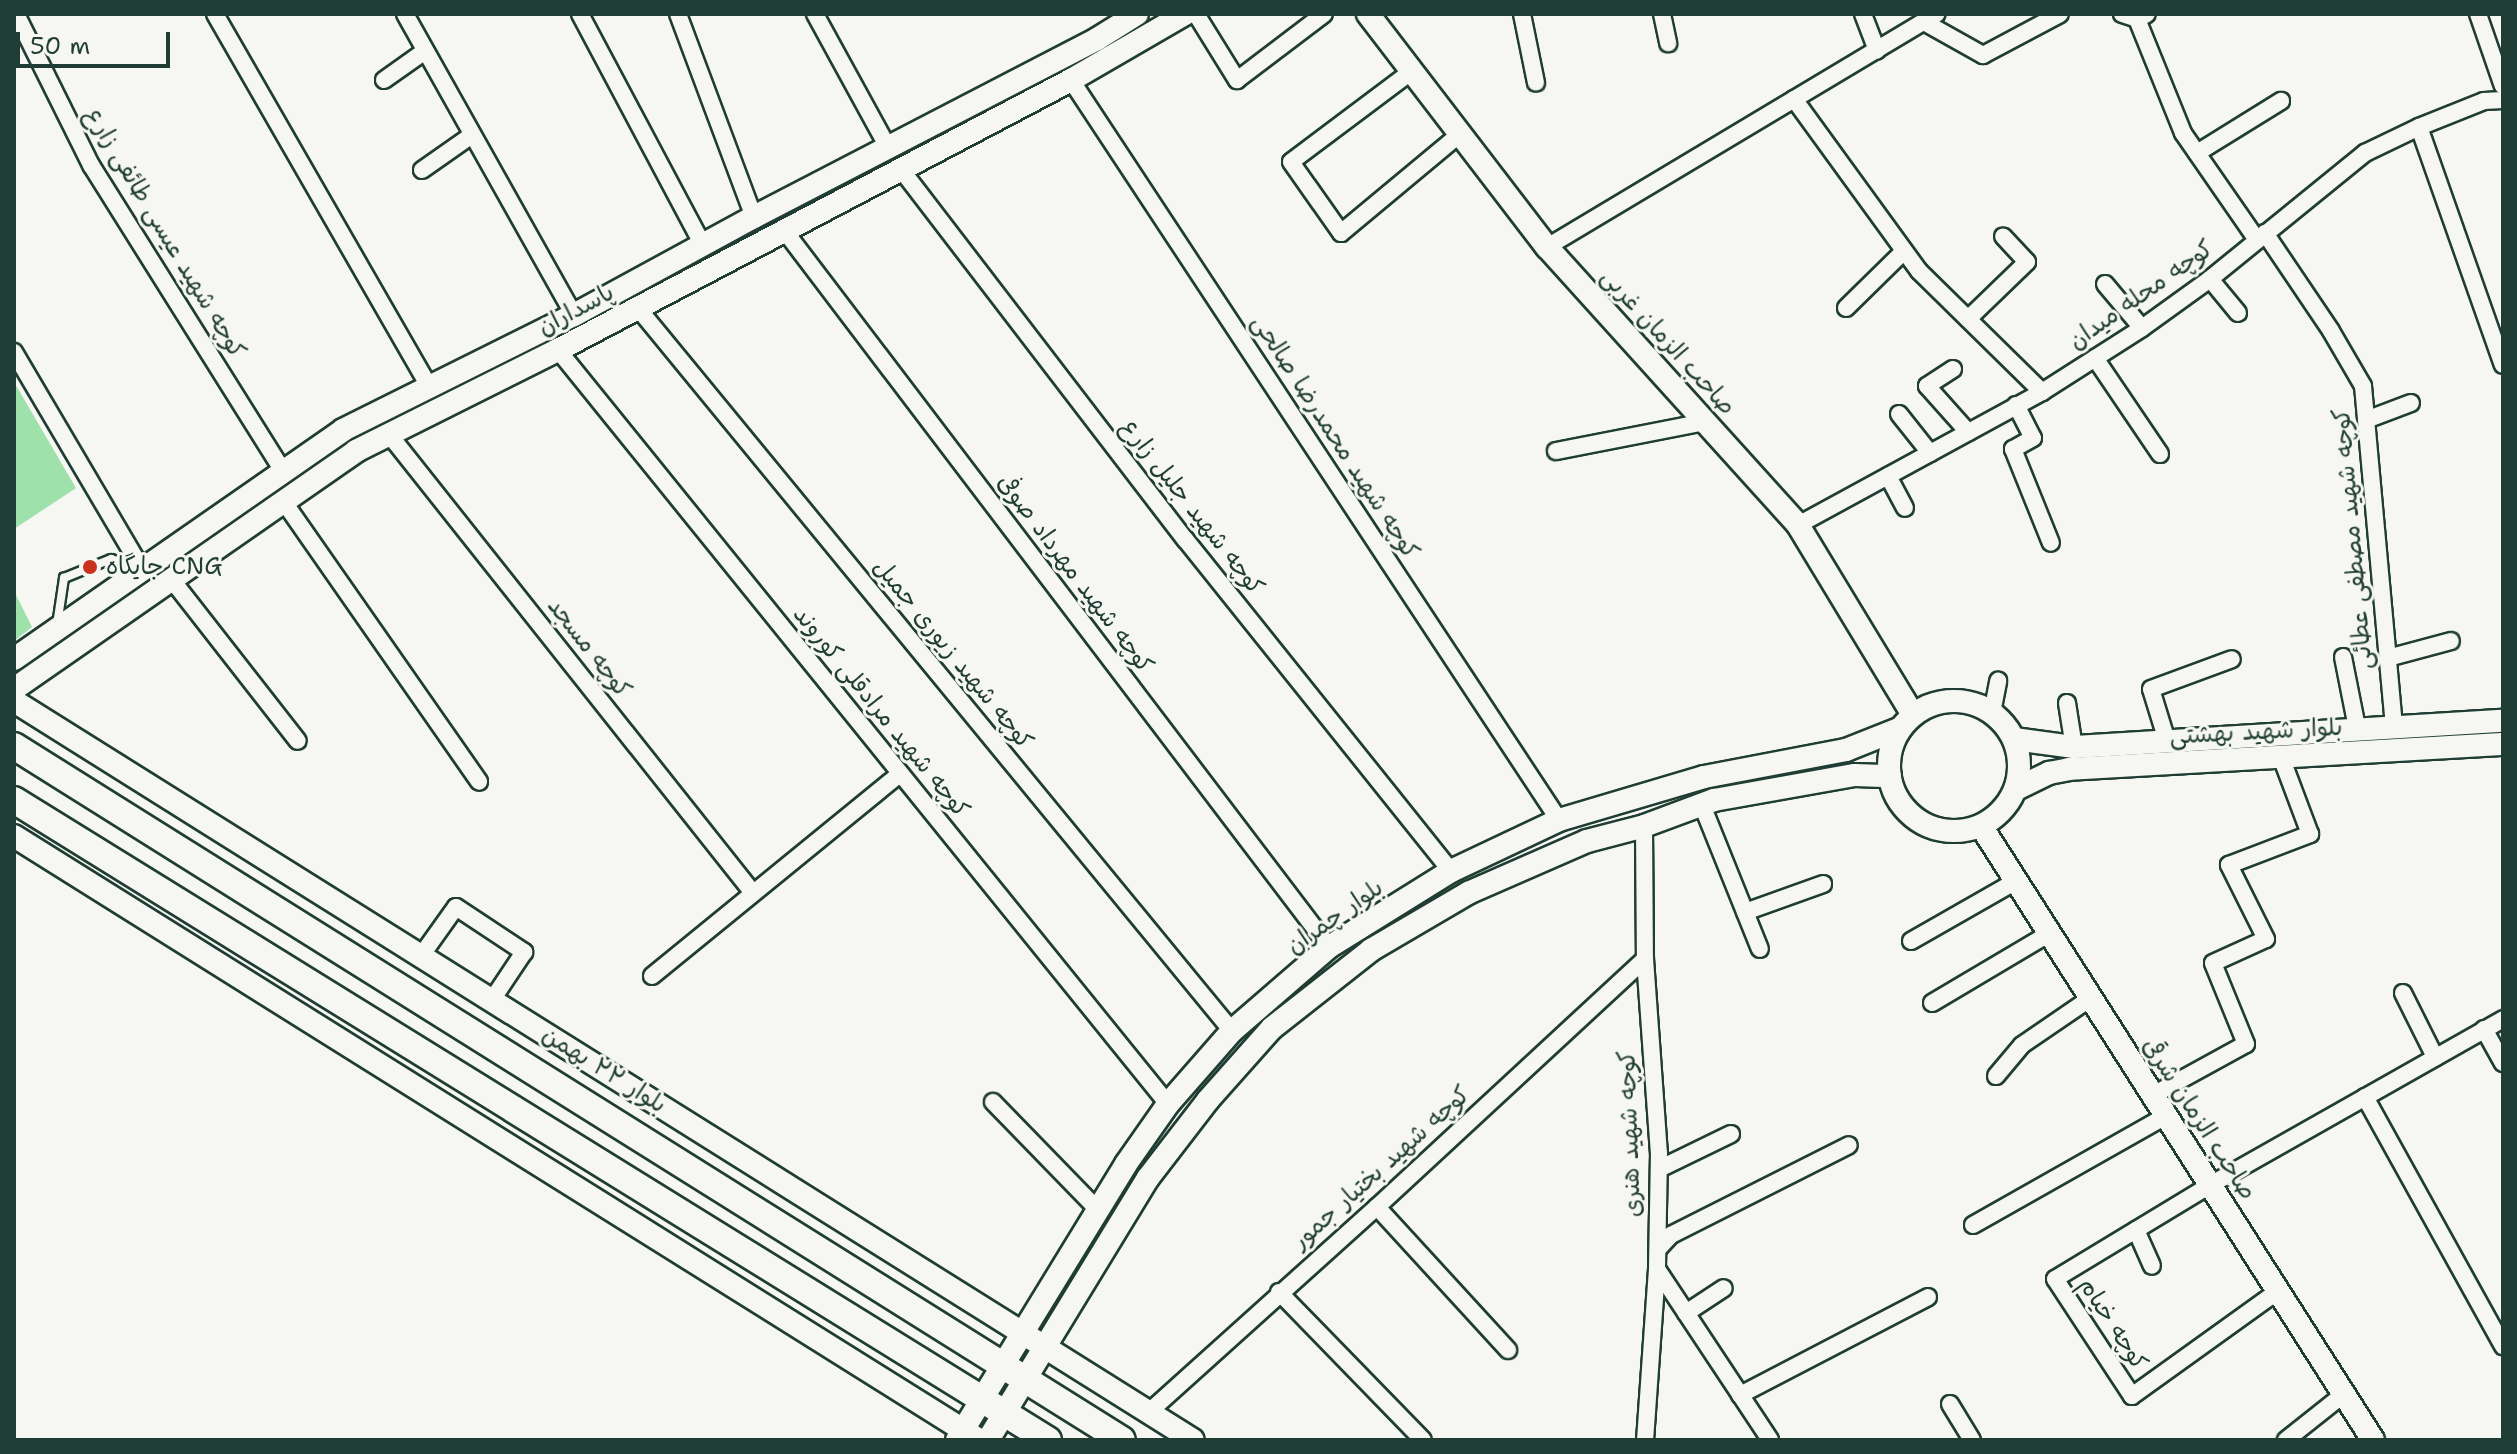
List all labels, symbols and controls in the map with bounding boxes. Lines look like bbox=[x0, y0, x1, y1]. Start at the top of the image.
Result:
scale bar bbox=[20, 16, 174, 66]
text: 50 m bbox=[30, 30, 90, 62]
street label: کوچه شهید عیسی طائفی زارع bbox=[79, 102, 251, 364]
street label: کوچه محله میدان bbox=[2063, 234, 2219, 356]
street label: صاحب الزمان غربی bbox=[1595, 263, 1741, 421]
street label: پاسداران bbox=[533, 278, 619, 342]
street label: کوچه شهید محمدرضا صالحی bbox=[1245, 309, 1425, 565]
street label: کوچه شهید مصطفی عطائی bbox=[2327, 407, 2379, 671]
street label: کوچه شهید جلیل زارع bbox=[1114, 413, 1270, 601]
street label: کوچه شهید مهرداد صوفی bbox=[991, 469, 1159, 679]
place label: جایگاه CNG bbox=[106, 553, 222, 581]
street label: کوچه شهید زیوری جمیل bbox=[867, 553, 1039, 755]
marker: جایگاه CNG bbox=[81, 558, 99, 576]
street label: کوچه مسجد bbox=[541, 592, 637, 704]
street label: کوچه شهید مرادقلی کوروند bbox=[787, 600, 975, 824]
street label: بلوار شهید بهشتی bbox=[2169, 713, 2343, 751]
street label: بلوار چمران bbox=[1281, 873, 1389, 961]
street label: بلوار ۲۲ بهمن bbox=[537, 1020, 671, 1120]
street label: صاحب الزمان شرقی bbox=[2136, 1033, 2262, 1205]
street label: کوچه شهید هنری bbox=[1613, 1050, 1647, 1218]
street label: کوچه شهید بختیار جمور bbox=[1286, 1080, 1476, 1256]
street label: کوچه خیام bbox=[2072, 1272, 2154, 1376]

